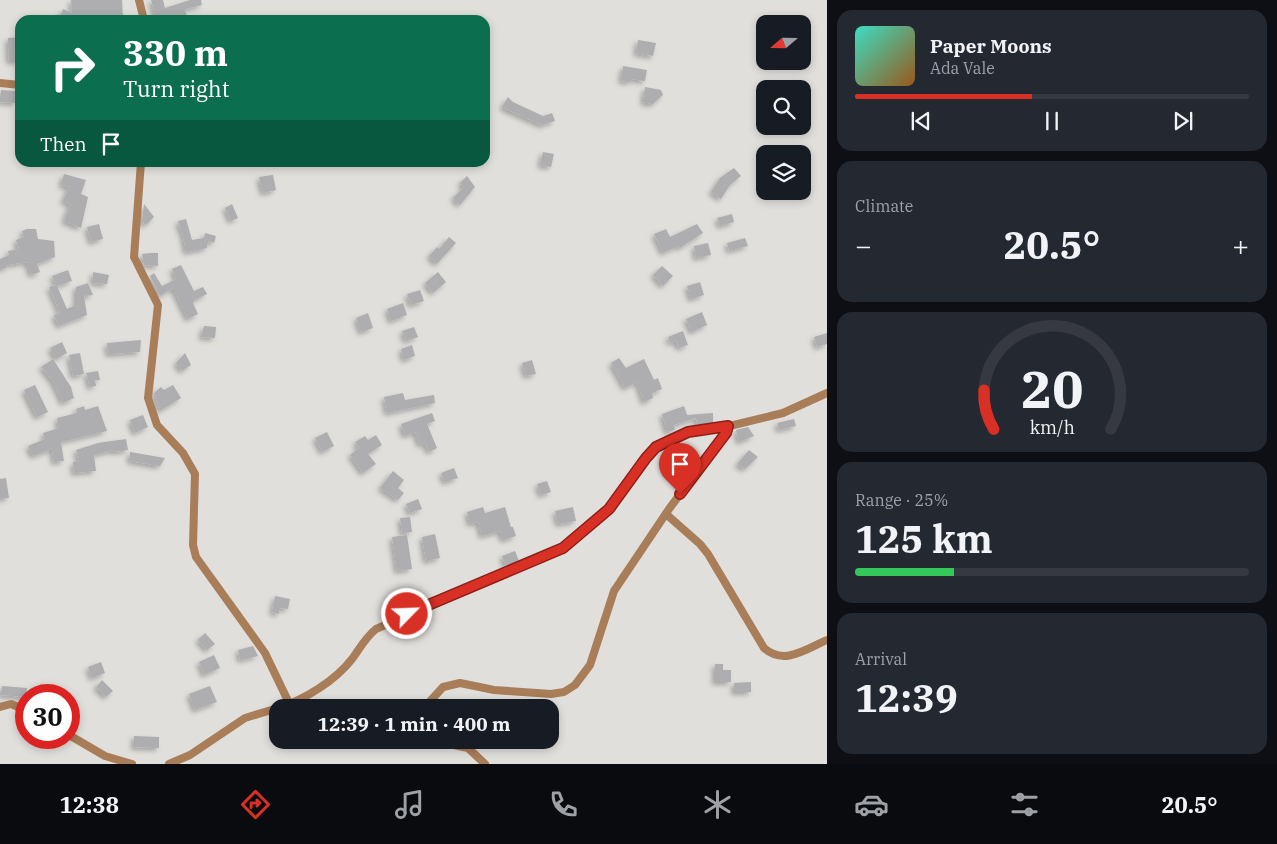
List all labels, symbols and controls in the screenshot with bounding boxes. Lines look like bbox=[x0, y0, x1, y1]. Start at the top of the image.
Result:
north arrow bbox=[756, 15, 811, 70]
map controls bbox=[756, 15, 811, 200]
text: 330 m bbox=[123, 30, 228, 76]
text: Paper Moons bbox=[930, 34, 1052, 58]
icon: right bbox=[40, 35, 105, 100]
text: Ada Vale bbox=[930, 58, 995, 78]
text: Turn right bbox=[123, 74, 230, 103]
button: search bbox=[756, 80, 811, 135]
icon: previous bbox=[907, 107, 935, 135]
icon: pause bbox=[1038, 107, 1066, 135]
icon: next bbox=[1169, 107, 1197, 135]
icon: arrive bbox=[97, 130, 125, 158]
text: Then bbox=[40, 132, 87, 156]
button: layers bbox=[756, 145, 811, 200]
text: Climate bbox=[855, 196, 913, 216]
text: 20.5° bbox=[1004, 220, 1100, 269]
text: − bbox=[855, 227, 872, 264]
text: + bbox=[1232, 227, 1249, 264]
text: 20 bbox=[1021, 355, 1083, 422]
text: km/h bbox=[1029, 416, 1075, 439]
pin bbox=[659, 443, 701, 494]
icon: arrive bbox=[666, 450, 694, 478]
text: Range · 25% bbox=[855, 490, 948, 510]
text: 125 km bbox=[855, 514, 993, 563]
position arrow bbox=[380, 587, 432, 639]
text: Arrival bbox=[855, 649, 907, 669]
text: 12:39 bbox=[855, 673, 958, 722]
speed limit sign: 30 bbox=[15, 684, 80, 749]
text: 12:39 · 1 min · 400 m bbox=[318, 712, 510, 736]
icon: directions bbox=[238, 787, 273, 822]
icon: music bbox=[392, 787, 427, 822]
icon: phone bbox=[546, 787, 581, 822]
icon: climate bbox=[700, 787, 735, 822]
icon: car bbox=[854, 787, 889, 822]
icon: filters bbox=[1007, 787, 1042, 822]
text: 12:38 bbox=[59, 790, 119, 819]
text: 20.5° bbox=[1161, 790, 1218, 819]

